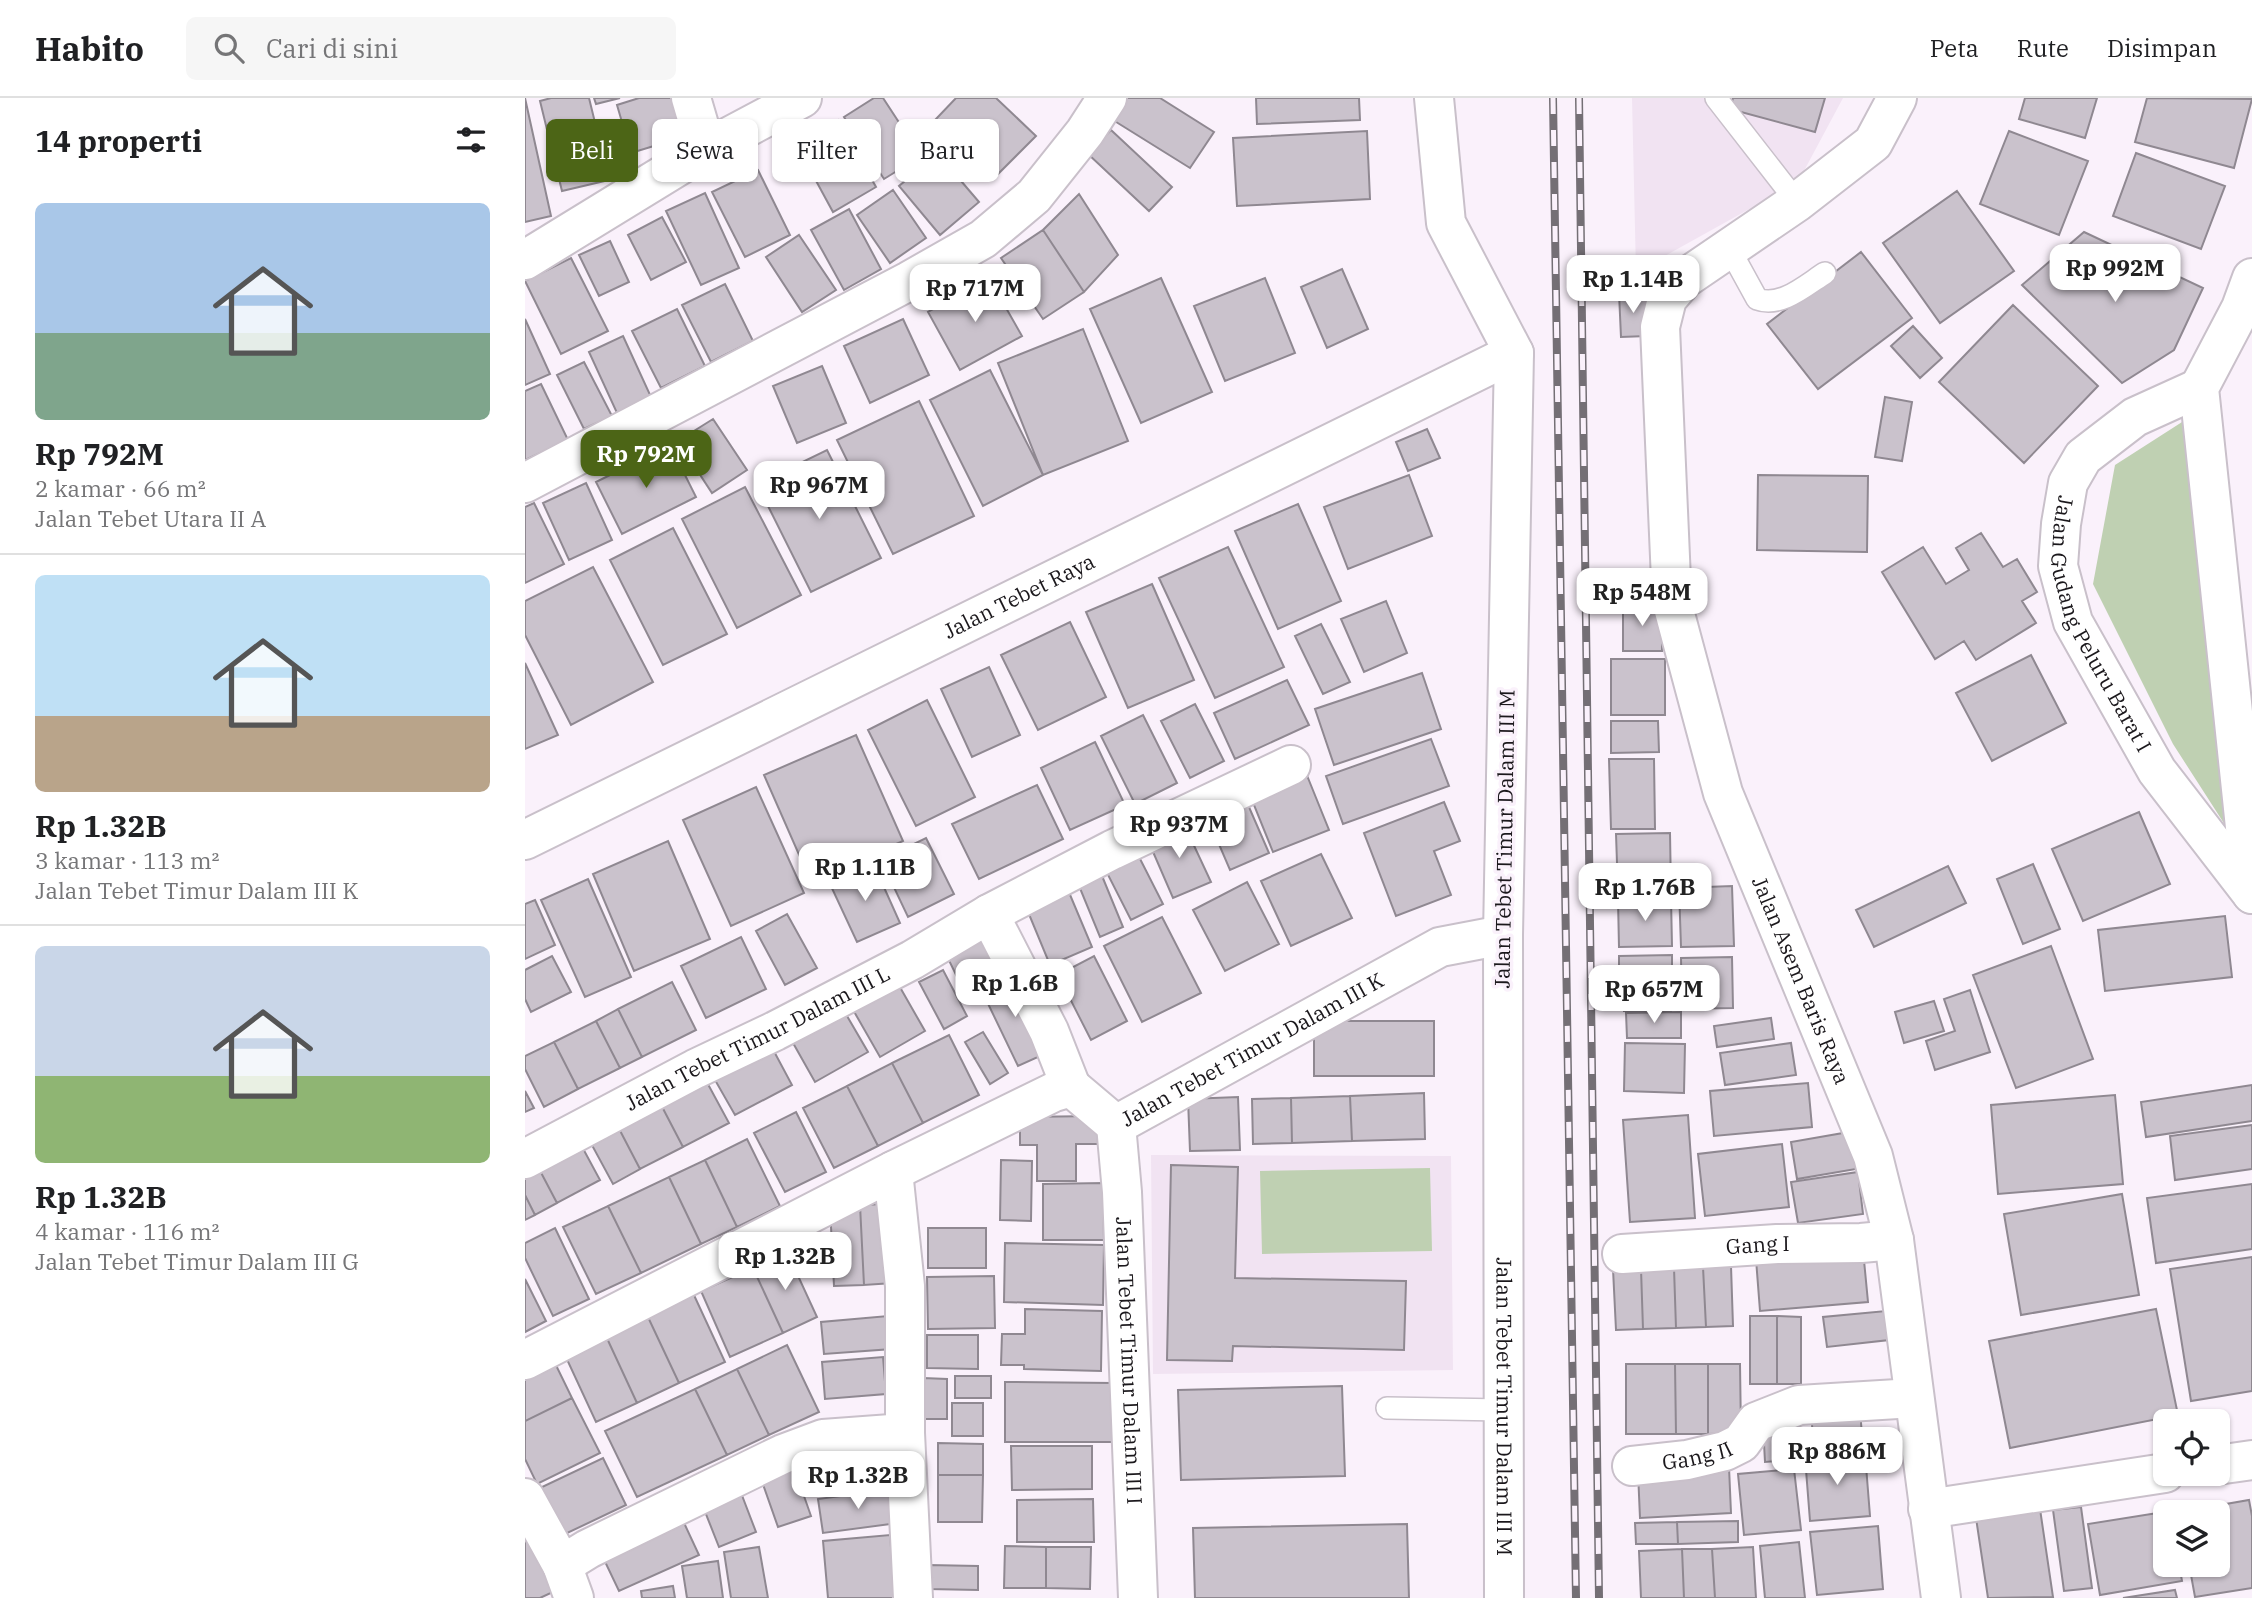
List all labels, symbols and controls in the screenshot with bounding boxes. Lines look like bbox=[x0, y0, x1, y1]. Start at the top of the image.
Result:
search box bbox=[186, 17, 676, 80]
text: Habito bbox=[35, 27, 144, 70]
icon: search bbox=[210, 29, 248, 67]
text: Cari di sini bbox=[266, 31, 398, 65]
text: Peta bbox=[1930, 32, 1979, 64]
text: Rute bbox=[2017, 32, 2069, 64]
text: Disimpan bbox=[2107, 32, 2217, 64]
chip: Beli bbox=[546, 119, 638, 182]
chip: Sewa bbox=[652, 119, 758, 182]
chip: Filter bbox=[772, 119, 881, 182]
chip: Baru bbox=[895, 119, 999, 182]
text: 14 properti bbox=[35, 121, 202, 160]
icon: filters bbox=[452, 121, 490, 159]
pin: Rp 992M bbox=[2050, 244, 2180, 304]
icon: home bbox=[200, 248, 326, 374]
text: Rp 992M bbox=[2066, 252, 2164, 282]
pin: Rp 1.14B bbox=[1561, 256, 1705, 315]
text: Rp 1.14B bbox=[1583, 263, 1683, 293]
pin: Rp 717M bbox=[910, 264, 1040, 324]
text: Rp 717M bbox=[926, 272, 1024, 302]
pin: Rp 792M bbox=[581, 430, 711, 490]
text: Rp 792M bbox=[35, 434, 164, 473]
text: Rp 792M bbox=[597, 438, 695, 468]
pin: Rp 967M bbox=[754, 462, 884, 521]
text: Rp 967M bbox=[770, 469, 868, 499]
text: 2 kamar · 66 m² bbox=[35, 473, 206, 503]
street label: Jalan Gudang Peluru Barat I bbox=[2045, 494, 2158, 757]
text: Jalan Tebet Utara II A bbox=[35, 503, 266, 533]
street label: Jalan Tebet Raya bbox=[939, 547, 1099, 645]
pin: Rp 548M bbox=[1577, 568, 1707, 628]
text: Rp 548M bbox=[1593, 576, 1691, 606]
icon: home bbox=[200, 620, 326, 746]
street label: Jalan Tebet Timur Dalam III M bbox=[1487, 689, 1521, 989]
pin: Rp 937M bbox=[1114, 800, 1244, 860]
text: Rp 1.32B bbox=[35, 806, 167, 845]
text: Rp 937M bbox=[1130, 808, 1228, 838]
pin: Rp 1.11B bbox=[793, 844, 937, 903]
text: 3 kamar · 113 m² bbox=[35, 845, 220, 875]
text: Rp 1.11B bbox=[815, 851, 915, 881]
pin: Rp 1.76B bbox=[1573, 864, 1717, 923]
text: Rp 1.76B bbox=[1595, 871, 1695, 901]
street label: Jalan Asem Baris Raya bbox=[1746, 872, 1857, 1088]
text: Jalan Tebet Timur Dalam III K bbox=[35, 875, 358, 905]
street label: Jalan Tebet Timur Dalam III L bbox=[620, 959, 894, 1116]
pin: Rp 1.6B bbox=[950, 960, 1080, 1019]
pin: Rp 657M bbox=[1589, 965, 1719, 1025]
street label: Jalan Tebet Timur Dalam III K bbox=[1116, 966, 1389, 1132]
text: Rp 1.6B bbox=[971, 967, 1059, 997]
text: Rp 657M bbox=[1605, 973, 1703, 1003]
icon: home bbox=[200, 991, 326, 1117]
text: Rp 1.32B bbox=[35, 1177, 167, 1216]
text: 4 kamar · 116 m² bbox=[35, 1216, 220, 1246]
street label: Jalan Tebet Timur Dalam III I bbox=[1110, 1216, 1149, 1505]
street label: Gang I bbox=[1725, 1229, 1790, 1260]
pin: Rp 1.32B bbox=[713, 1232, 857, 1292]
text: Rp 1.32B bbox=[735, 1240, 835, 1270]
text: Jalan Tebet Timur Dalam III G bbox=[35, 1246, 359, 1276]
street label: Jalan Tebet Timur Dalam III M bbox=[1490, 1257, 1519, 1556]
map controls bbox=[2153, 1409, 2230, 1577]
button: locate bbox=[2153, 1409, 2230, 1486]
pin: Rp 886M bbox=[1772, 1428, 1902, 1487]
street label: Gang II bbox=[1661, 1434, 1737, 1476]
text: Rp 886M bbox=[1788, 1435, 1886, 1465]
pin: Rp 1.32B bbox=[786, 1452, 930, 1511]
text: Rp 1.32B bbox=[808, 1459, 908, 1489]
button: layers bbox=[2153, 1500, 2230, 1577]

